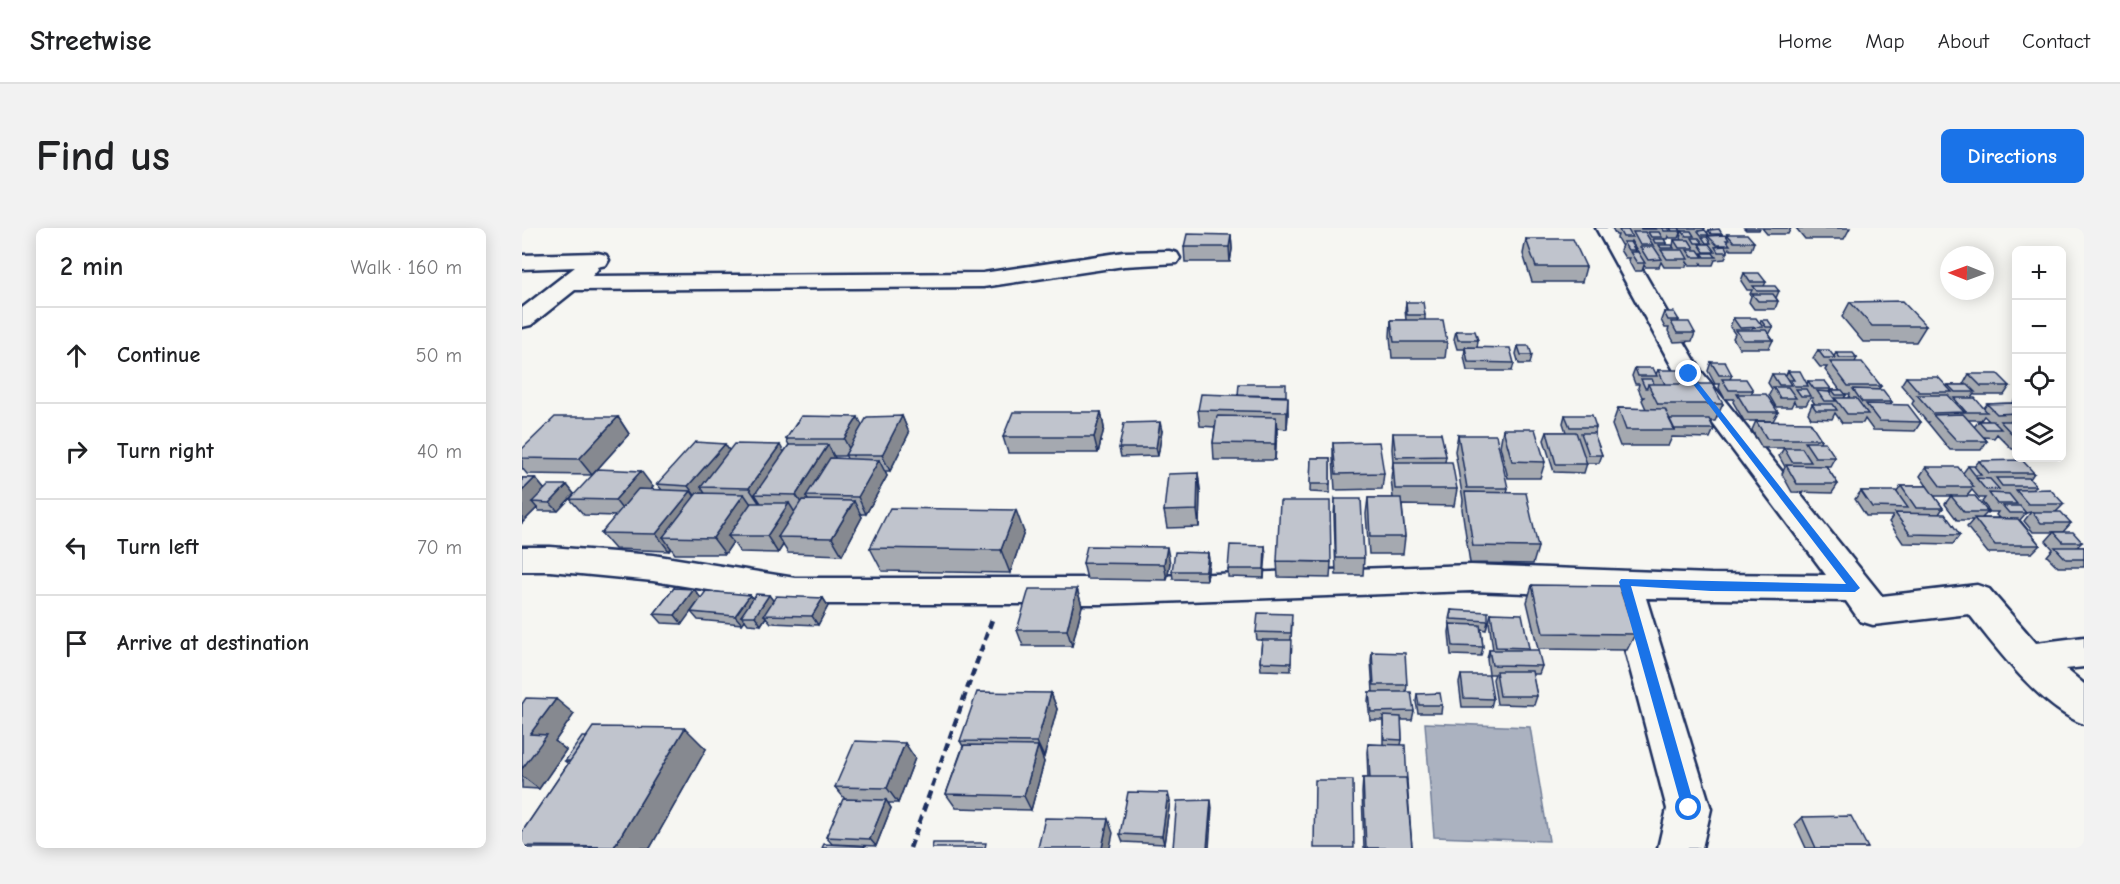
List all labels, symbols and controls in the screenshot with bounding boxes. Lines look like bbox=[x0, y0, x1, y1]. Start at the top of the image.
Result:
text: Streetwise bbox=[30, 25, 151, 57]
text: Home bbox=[1778, 29, 1832, 53]
text: Map bbox=[1865, 29, 1905, 53]
text: About bbox=[1938, 29, 1989, 53]
text: Contact bbox=[2022, 29, 2090, 53]
button: Directions bbox=[1941, 129, 2084, 183]
text: Find us bbox=[36, 132, 170, 181]
north arrow bbox=[1940, 246, 1994, 300]
map controls bbox=[2012, 246, 2066, 462]
button: + bbox=[2012, 246, 2066, 300]
text: 2 min bbox=[60, 252, 123, 282]
text: Walk · 160 m bbox=[351, 256, 462, 279]
button: − bbox=[2012, 300, 2066, 354]
icon: ahead bbox=[60, 339, 93, 372]
text: Continue bbox=[117, 342, 200, 368]
text: 50 m bbox=[416, 344, 462, 367]
button: locate bbox=[2012, 354, 2066, 408]
route end bbox=[1675, 360, 1701, 386]
button: layers bbox=[2012, 408, 2066, 462]
icon: right bbox=[60, 435, 93, 468]
text: Turn right bbox=[117, 438, 214, 464]
text: 40 m bbox=[417, 440, 462, 463]
icon: left bbox=[60, 531, 93, 564]
text: Turn left bbox=[117, 534, 199, 560]
text: 70 m bbox=[417, 536, 462, 559]
icon: arrive bbox=[60, 627, 93, 660]
text: Arrive at destination bbox=[117, 630, 309, 656]
route start bbox=[1675, 794, 1701, 820]

